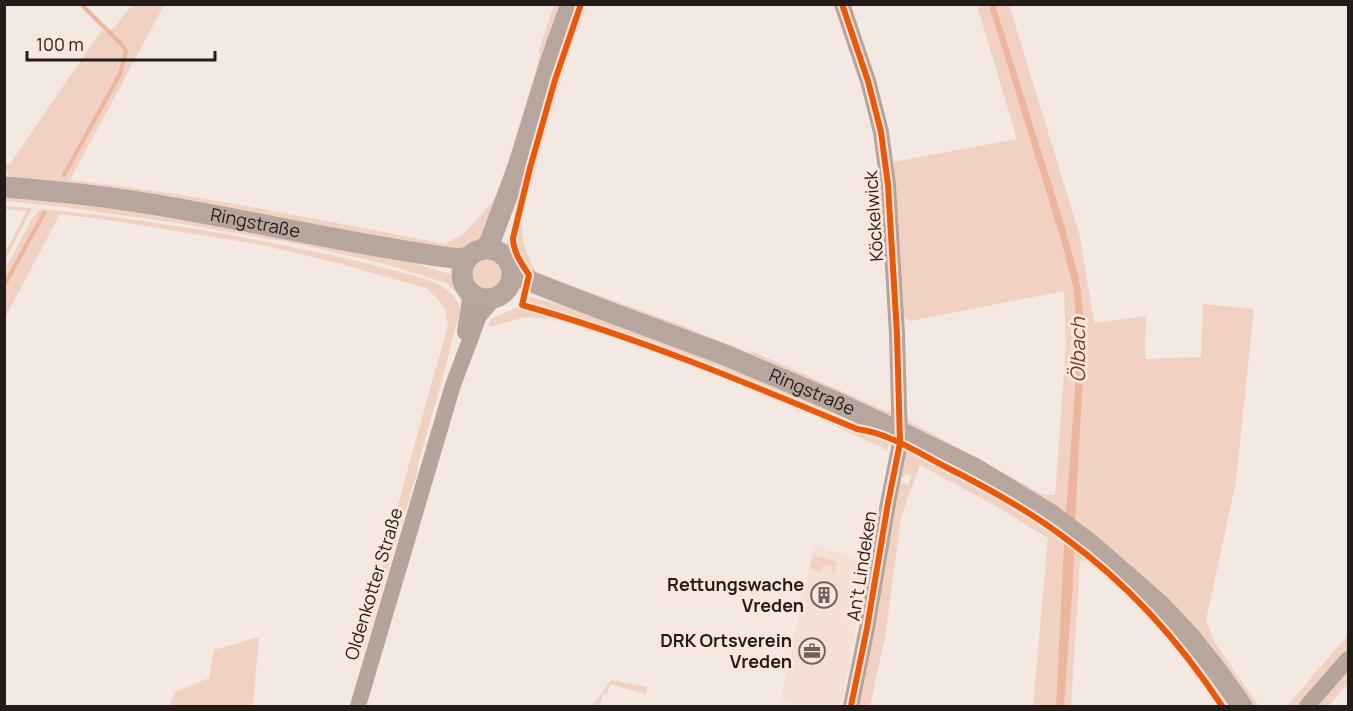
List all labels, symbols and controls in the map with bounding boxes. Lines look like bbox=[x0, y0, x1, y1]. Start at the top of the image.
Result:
scale bar bbox=[27, 24, 214, 62]
text: 100 m bbox=[36, 32, 84, 56]
street label: Köckelwick bbox=[858, 169, 888, 262]
street label: Ringstraße bbox=[208, 202, 302, 243]
water label: Ölbach bbox=[1064, 316, 1091, 383]
street label: Ringstraße bbox=[766, 362, 859, 420]
street label: Oldenkotter Straße bbox=[338, 505, 408, 663]
street label: An't Lindeken bbox=[840, 509, 882, 623]
place label: Rettungswache Vreden bbox=[667, 572, 804, 617]
building icon: Rettungswache Vreden bbox=[809, 580, 839, 610]
place label: DRK Ortsverein Vreden bbox=[660, 628, 792, 673]
office icon: DRK Ortsverein Vreden bbox=[797, 636, 827, 666]

